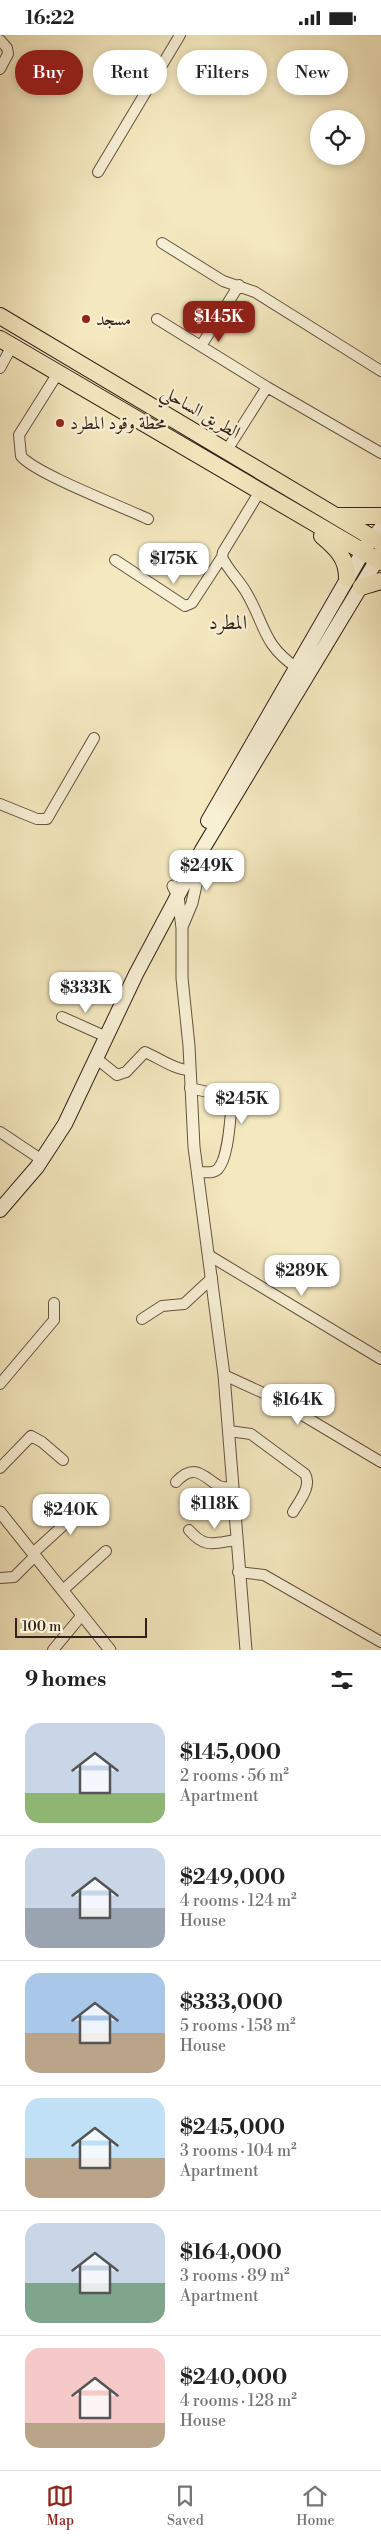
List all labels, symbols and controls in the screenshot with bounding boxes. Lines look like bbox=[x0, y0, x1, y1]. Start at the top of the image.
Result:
text: 16:22 bbox=[25, 6, 74, 30]
chip: Buy bbox=[15, 50, 83, 95]
chip: Rent bbox=[93, 50, 167, 95]
chip: Filters bbox=[177, 50, 267, 95]
chip: New bbox=[277, 50, 348, 95]
map controls bbox=[310, 110, 365, 165]
button: locate bbox=[310, 110, 365, 165]
pin: $145K bbox=[184, 301, 254, 343]
text: $145K bbox=[194, 307, 244, 327]
place label: مسجد bbox=[96, 308, 131, 331]
marker: مسجد bbox=[80, 313, 92, 325]
street label: الطريق الساحلي bbox=[155, 381, 245, 449]
place label: محطة وقود المطرد bbox=[70, 412, 166, 435]
marker: محطة وقود المطرد bbox=[54, 417, 66, 429]
pin: $175K bbox=[139, 543, 209, 585]
text: $175K bbox=[150, 549, 198, 569]
district label: المطرد bbox=[209, 611, 247, 636]
pin: $249K bbox=[172, 849, 242, 892]
text: $249K bbox=[180, 856, 234, 876]
pin: $333K bbox=[51, 971, 121, 1014]
text: $333K bbox=[60, 978, 112, 998]
pin: $245K bbox=[207, 1083, 277, 1125]
text: $245K bbox=[215, 1089, 269, 1109]
pin: $289K bbox=[267, 1255, 337, 1297]
text: $289K bbox=[276, 1261, 328, 1281]
pin: $164K bbox=[263, 1383, 333, 1426]
text: $164K bbox=[273, 1390, 323, 1410]
pin: $118K bbox=[180, 1487, 250, 1530]
pin: $240K bbox=[36, 1493, 106, 1536]
text: $118K bbox=[191, 1494, 239, 1514]
text: $240K bbox=[44, 1500, 98, 1520]
scale bar bbox=[15, 1615, 148, 1638]
text: 100 m bbox=[22, 1618, 61, 1636]
icon: filters bbox=[328, 1666, 356, 1694]
text: 9 homes bbox=[25, 1667, 106, 1693]
text: $145,000 bbox=[180, 1740, 281, 1766]
icon: home bbox=[65, 1743, 125, 1803]
text: 2 rooms · 56 m² bbox=[180, 1766, 289, 1786]
text: Apartment bbox=[180, 1786, 259, 1806]
text: $249,000 bbox=[180, 1865, 285, 1891]
icon: home bbox=[65, 1868, 125, 1928]
text: 4 rooms · 124 m² bbox=[180, 1891, 297, 1911]
text: House bbox=[180, 1911, 226, 1931]
text: $333,000 bbox=[180, 1990, 283, 2016]
icon: home bbox=[65, 1993, 125, 2053]
text: 5 rooms · 158 m² bbox=[180, 2016, 296, 2036]
text: House bbox=[180, 2036, 226, 2056]
text: $245,000 bbox=[180, 2115, 285, 2141]
icon: home bbox=[65, 2118, 125, 2178]
text: 3 rooms · 104 m² bbox=[180, 2141, 297, 2161]
text: Apartment bbox=[180, 2161, 259, 2181]
text: $164,000 bbox=[180, 2240, 282, 2266]
icon: home bbox=[65, 2243, 125, 2303]
text: 3 rooms · 89 m² bbox=[180, 2266, 290, 2286]
text: Apartment bbox=[180, 2286, 259, 2306]
text: $240,000 bbox=[180, 2365, 287, 2391]
icon: home bbox=[65, 2368, 125, 2428]
text: 4 rooms · 128 m² bbox=[180, 2391, 297, 2411]
text: House bbox=[180, 2411, 226, 2431]
tab: Map bbox=[46, 2482, 74, 2530]
tab: Saved bbox=[167, 2482, 204, 2530]
tab: Home bbox=[296, 2482, 335, 2530]

